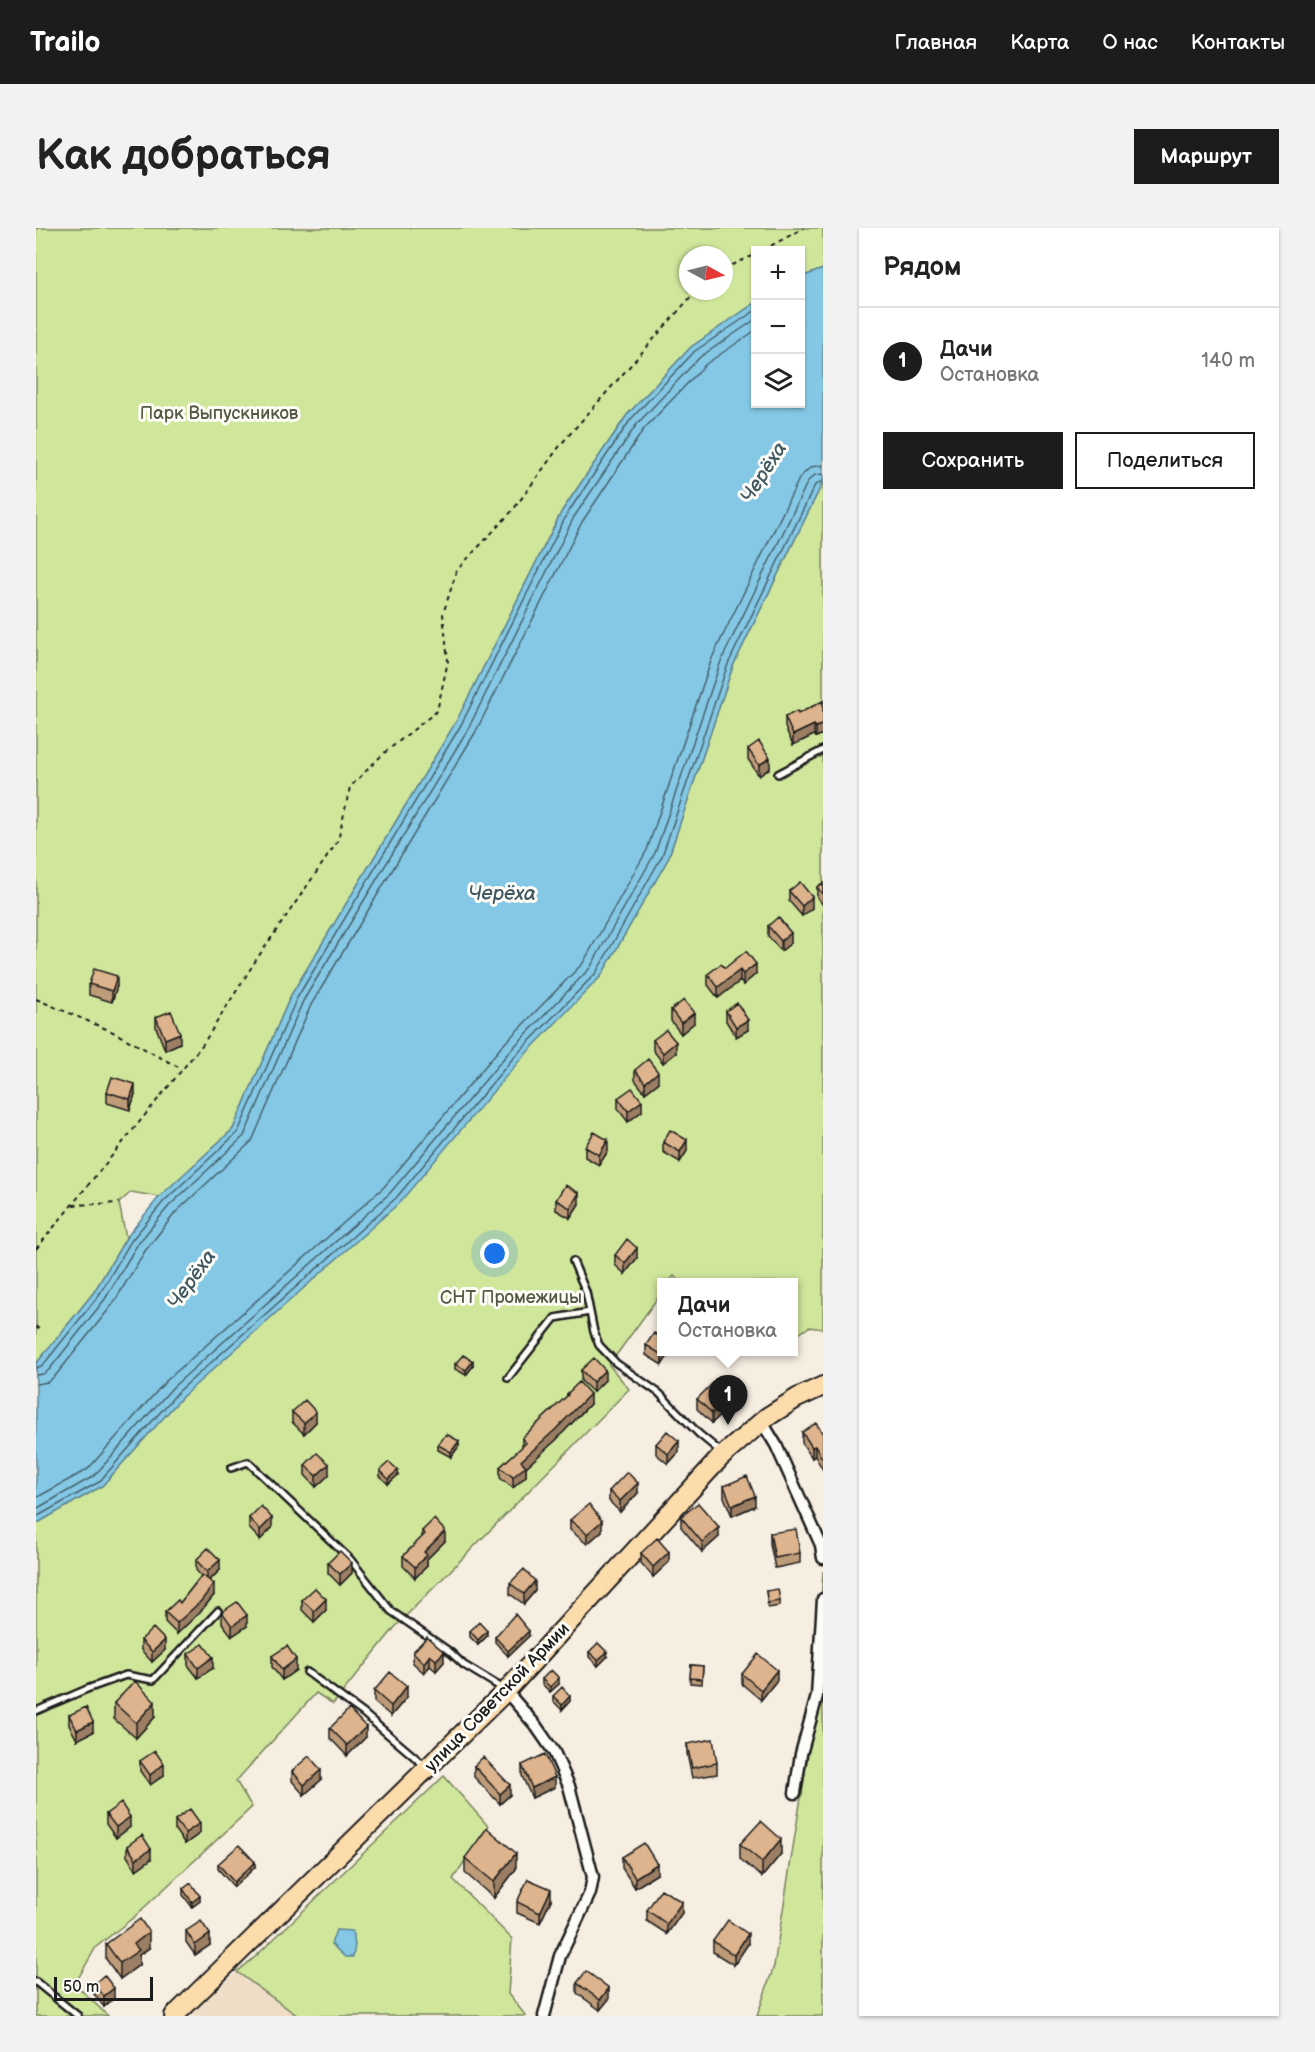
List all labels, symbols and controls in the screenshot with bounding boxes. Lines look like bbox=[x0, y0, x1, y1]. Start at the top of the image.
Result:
text: Trailo bbox=[30, 26, 101, 59]
text: Главная bbox=[894, 30, 977, 55]
text: Карта bbox=[1010, 30, 1069, 55]
text: О нас bbox=[1102, 30, 1158, 55]
text: Контакты bbox=[1191, 30, 1285, 55]
button: Маршрут bbox=[1134, 129, 1279, 184]
text: Как добраться bbox=[36, 131, 331, 182]
north arrow bbox=[679, 246, 733, 300]
map controls bbox=[751, 246, 805, 408]
button: + bbox=[751, 246, 805, 300]
text: Рядом bbox=[883, 252, 961, 283]
button: − bbox=[751, 300, 805, 354]
text: Дачи bbox=[940, 336, 993, 363]
text: 1 bbox=[898, 349, 907, 373]
text: 140 m bbox=[1201, 349, 1255, 373]
button: layers bbox=[751, 354, 805, 408]
text: Остановка bbox=[940, 363, 1039, 387]
park label: Парк Выпускников bbox=[140, 403, 299, 424]
button: Сохранить bbox=[883, 432, 1063, 489]
button: Поделиться bbox=[1075, 432, 1255, 489]
water label: Черёха bbox=[735, 438, 792, 507]
water label: Черёха bbox=[468, 882, 536, 906]
your location bbox=[480, 1239, 509, 1268]
water label: Черёха bbox=[162, 1245, 221, 1314]
popup bbox=[657, 1278, 798, 1356]
park label: СНТ Промежицы bbox=[440, 1287, 582, 1308]
text: Дачи bbox=[678, 1292, 731, 1319]
text: Остановка bbox=[678, 1319, 777, 1343]
pin: 1 bbox=[708, 1376, 748, 1425]
street label: улица Советской Армии bbox=[421, 1618, 574, 1776]
scale bar bbox=[54, 1974, 153, 2002]
text: 50 m bbox=[63, 1978, 99, 1997]

